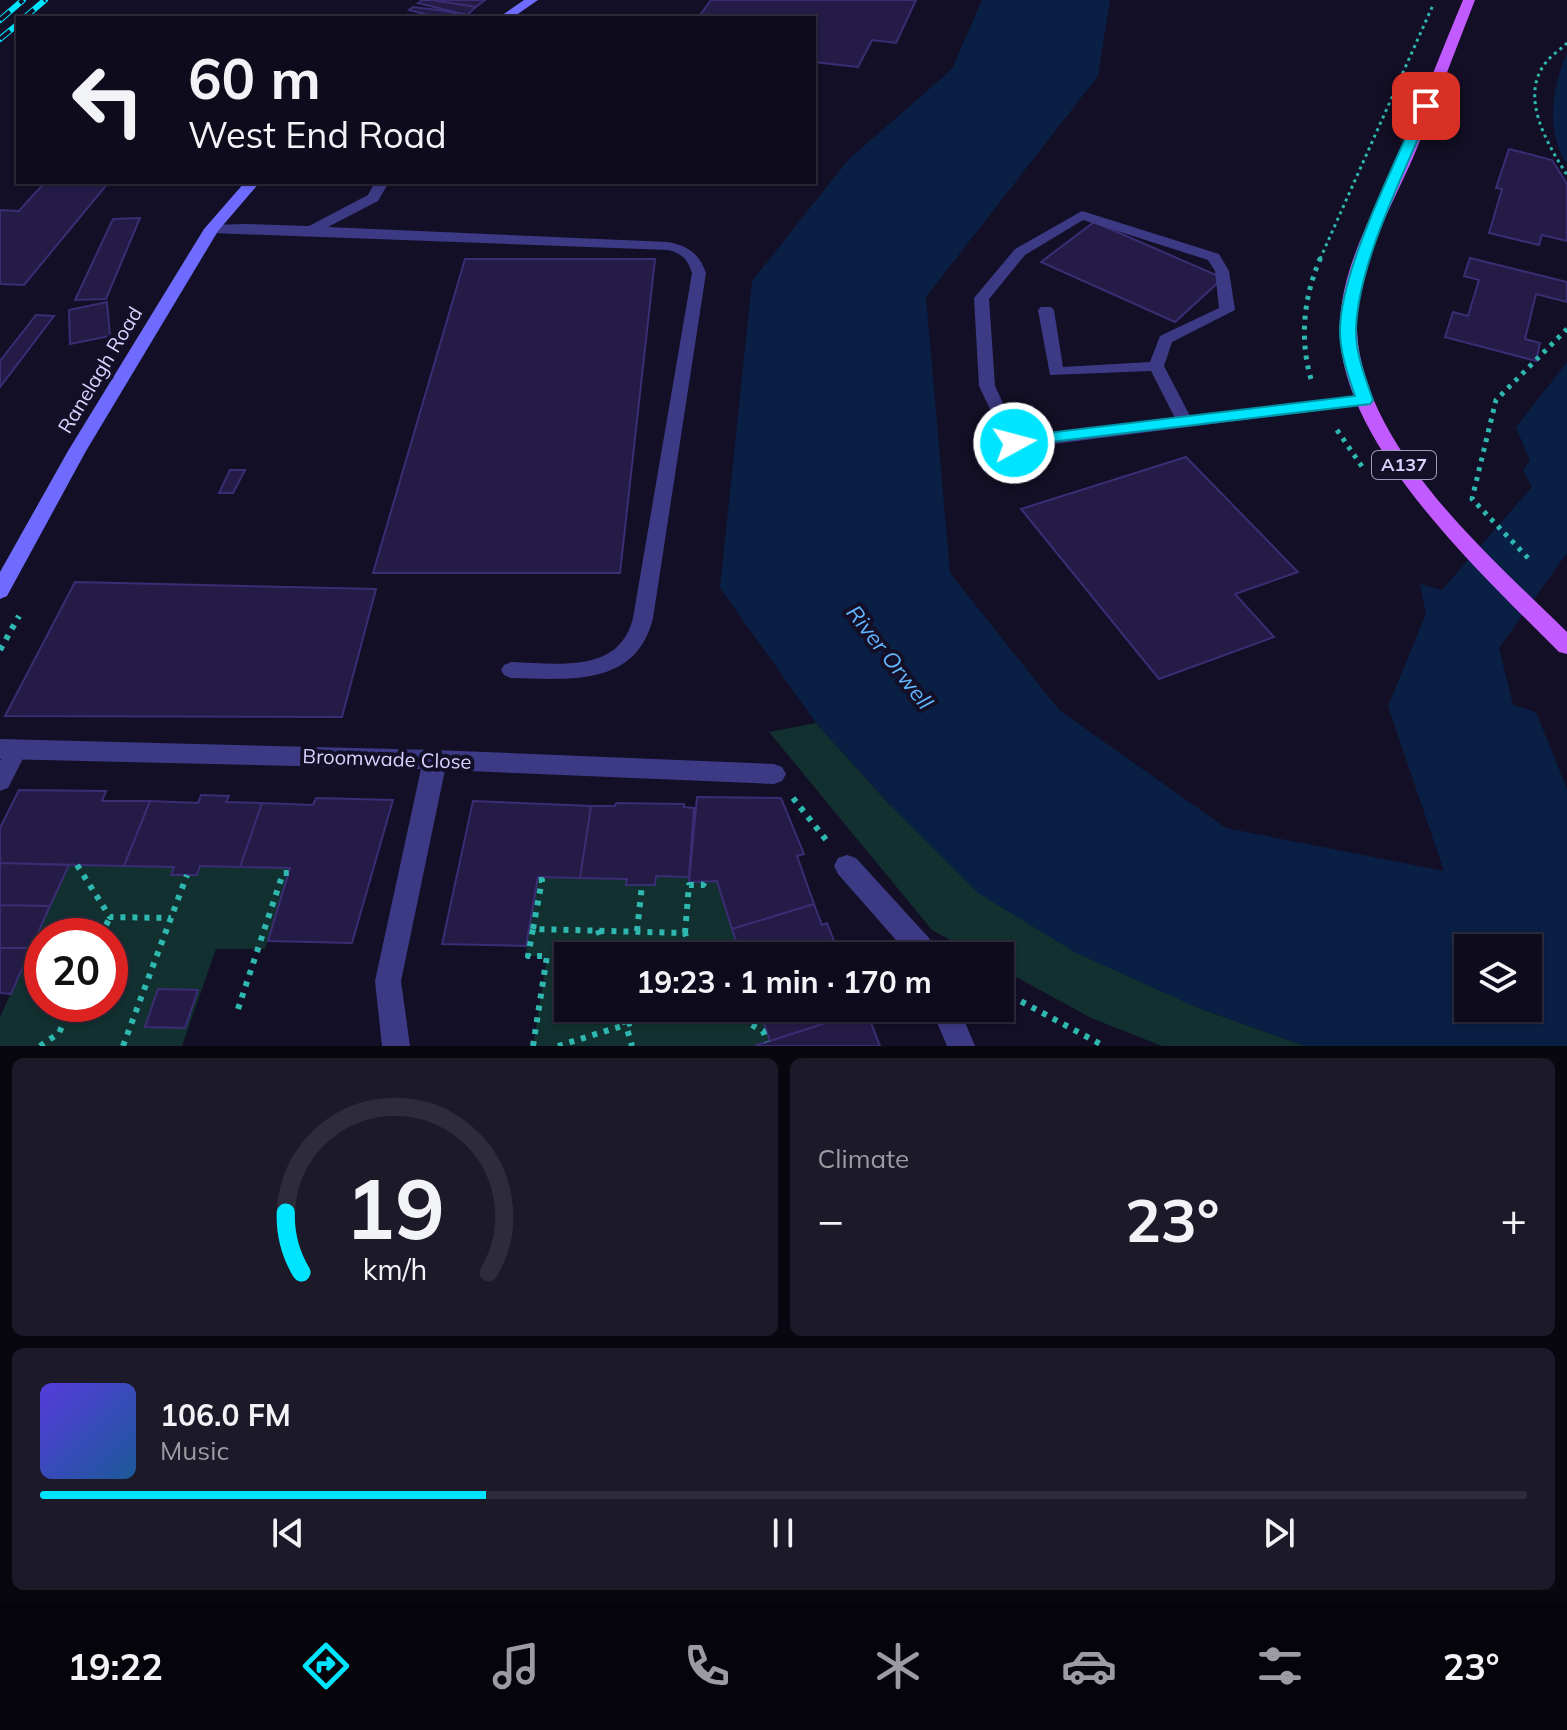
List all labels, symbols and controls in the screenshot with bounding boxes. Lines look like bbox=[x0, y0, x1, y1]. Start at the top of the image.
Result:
text: 60 m bbox=[188, 43, 321, 113]
icon: left bbox=[56, 48, 160, 152]
pin bbox=[1392, 72, 1460, 140]
icon: arrive bbox=[1404, 84, 1448, 128]
text: West End Road bbox=[188, 112, 447, 157]
street label: Ranelagh Road bbox=[52, 302, 147, 438]
position arrow bbox=[972, 401, 1056, 485]
road number: A137 bbox=[1372, 451, 1436, 479]
water label: River Orwell bbox=[841, 599, 940, 715]
street label: Broomwade Close bbox=[302, 743, 472, 774]
speed limit sign: 20 bbox=[24, 918, 128, 1022]
map controls bbox=[1454, 934, 1542, 1022]
button: layers bbox=[1454, 934, 1542, 1022]
text: 19:23 · 1 min · 170 m bbox=[636, 963, 932, 1001]
text: Climate bbox=[818, 1142, 909, 1175]
text: 19 bbox=[345, 1155, 445, 1260]
text: 23° bbox=[1125, 1182, 1220, 1257]
text: − bbox=[818, 1192, 844, 1247]
text: + bbox=[1501, 1192, 1527, 1247]
text: km/h bbox=[362, 1251, 427, 1287]
text: 106.0 FM bbox=[160, 1396, 291, 1434]
text: Music bbox=[160, 1434, 229, 1467]
icon: previous bbox=[266, 1511, 310, 1555]
icon: pause bbox=[761, 1511, 805, 1555]
icon: next bbox=[1257, 1511, 1301, 1555]
icon: directions bbox=[298, 1638, 354, 1694]
icon: music bbox=[488, 1638, 544, 1694]
icon: phone bbox=[679, 1638, 735, 1694]
icon: climate bbox=[870, 1638, 926, 1694]
icon: car bbox=[1061, 1638, 1117, 1694]
icon: filters bbox=[1252, 1638, 1308, 1694]
text: 19:22 bbox=[67, 1644, 163, 1689]
text: 23° bbox=[1443, 1644, 1500, 1689]

